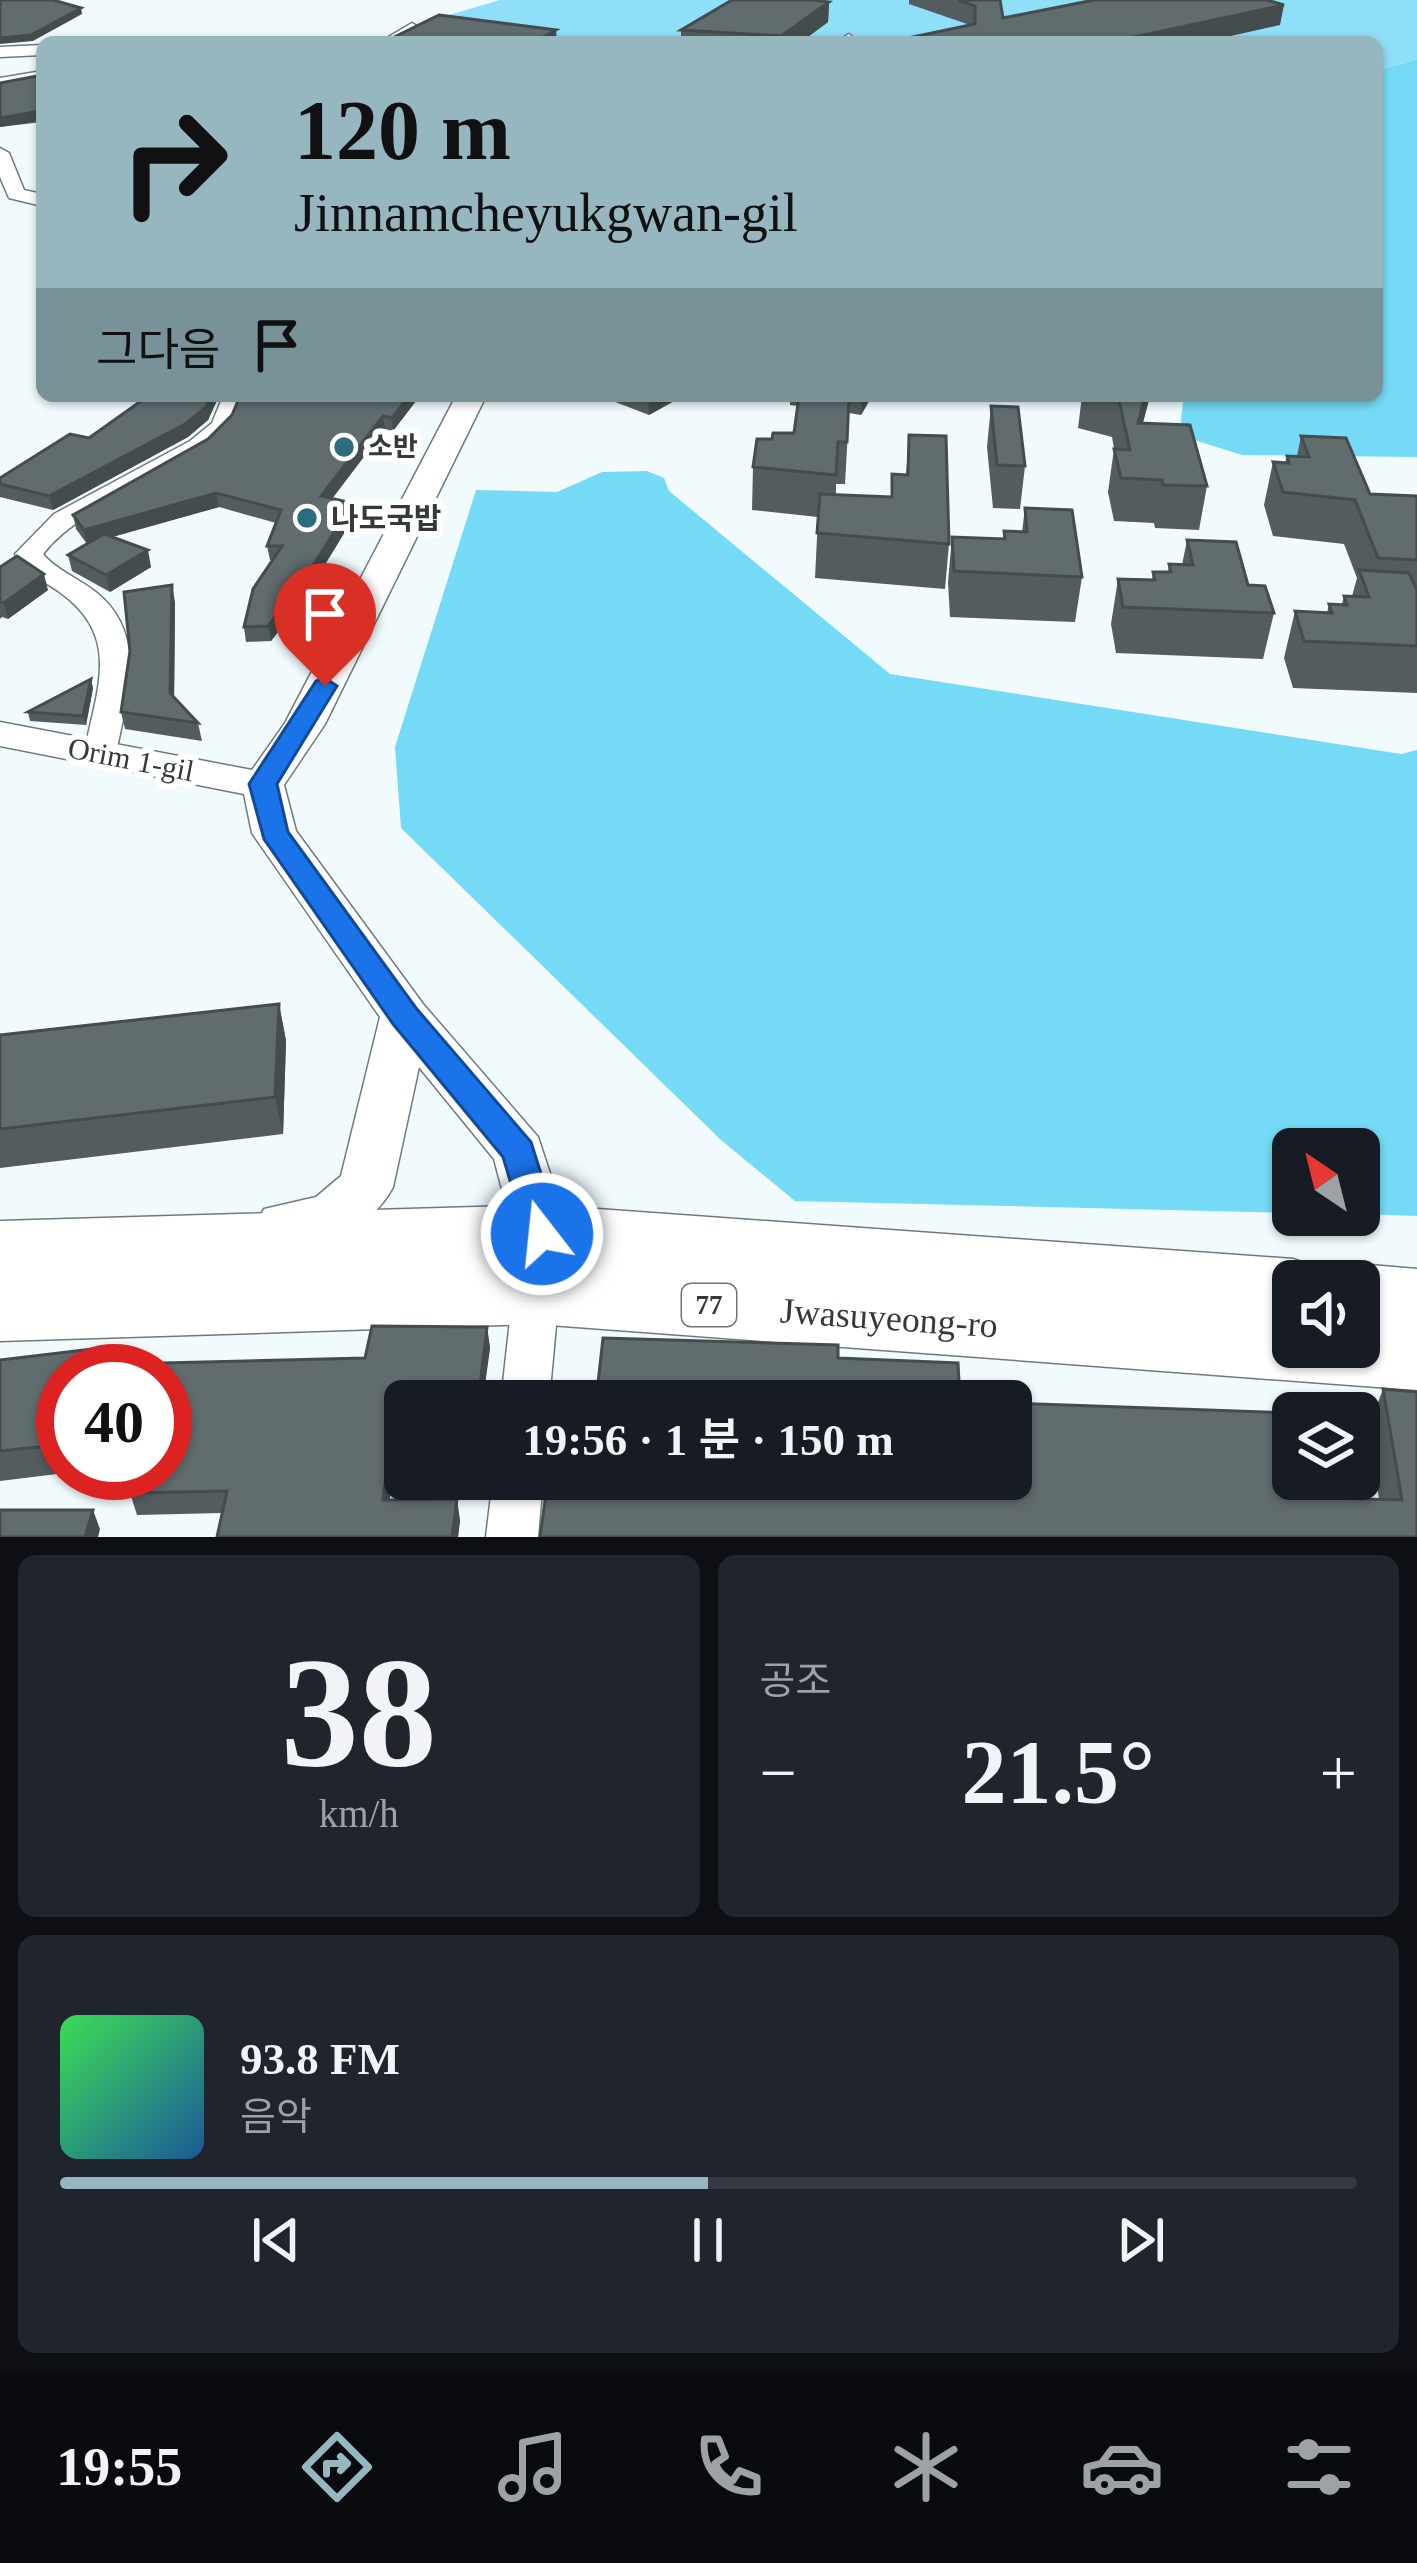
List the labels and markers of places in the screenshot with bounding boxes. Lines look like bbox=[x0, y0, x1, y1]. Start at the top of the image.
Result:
place label: 소반 bbox=[368, 432, 418, 462]
marker: 소반 bbox=[331, 434, 357, 460]
place label: 나도국밥 bbox=[331, 502, 441, 535]
marker: 나도국밥 bbox=[294, 505, 320, 531]
pin bbox=[274, 563, 376, 686]

